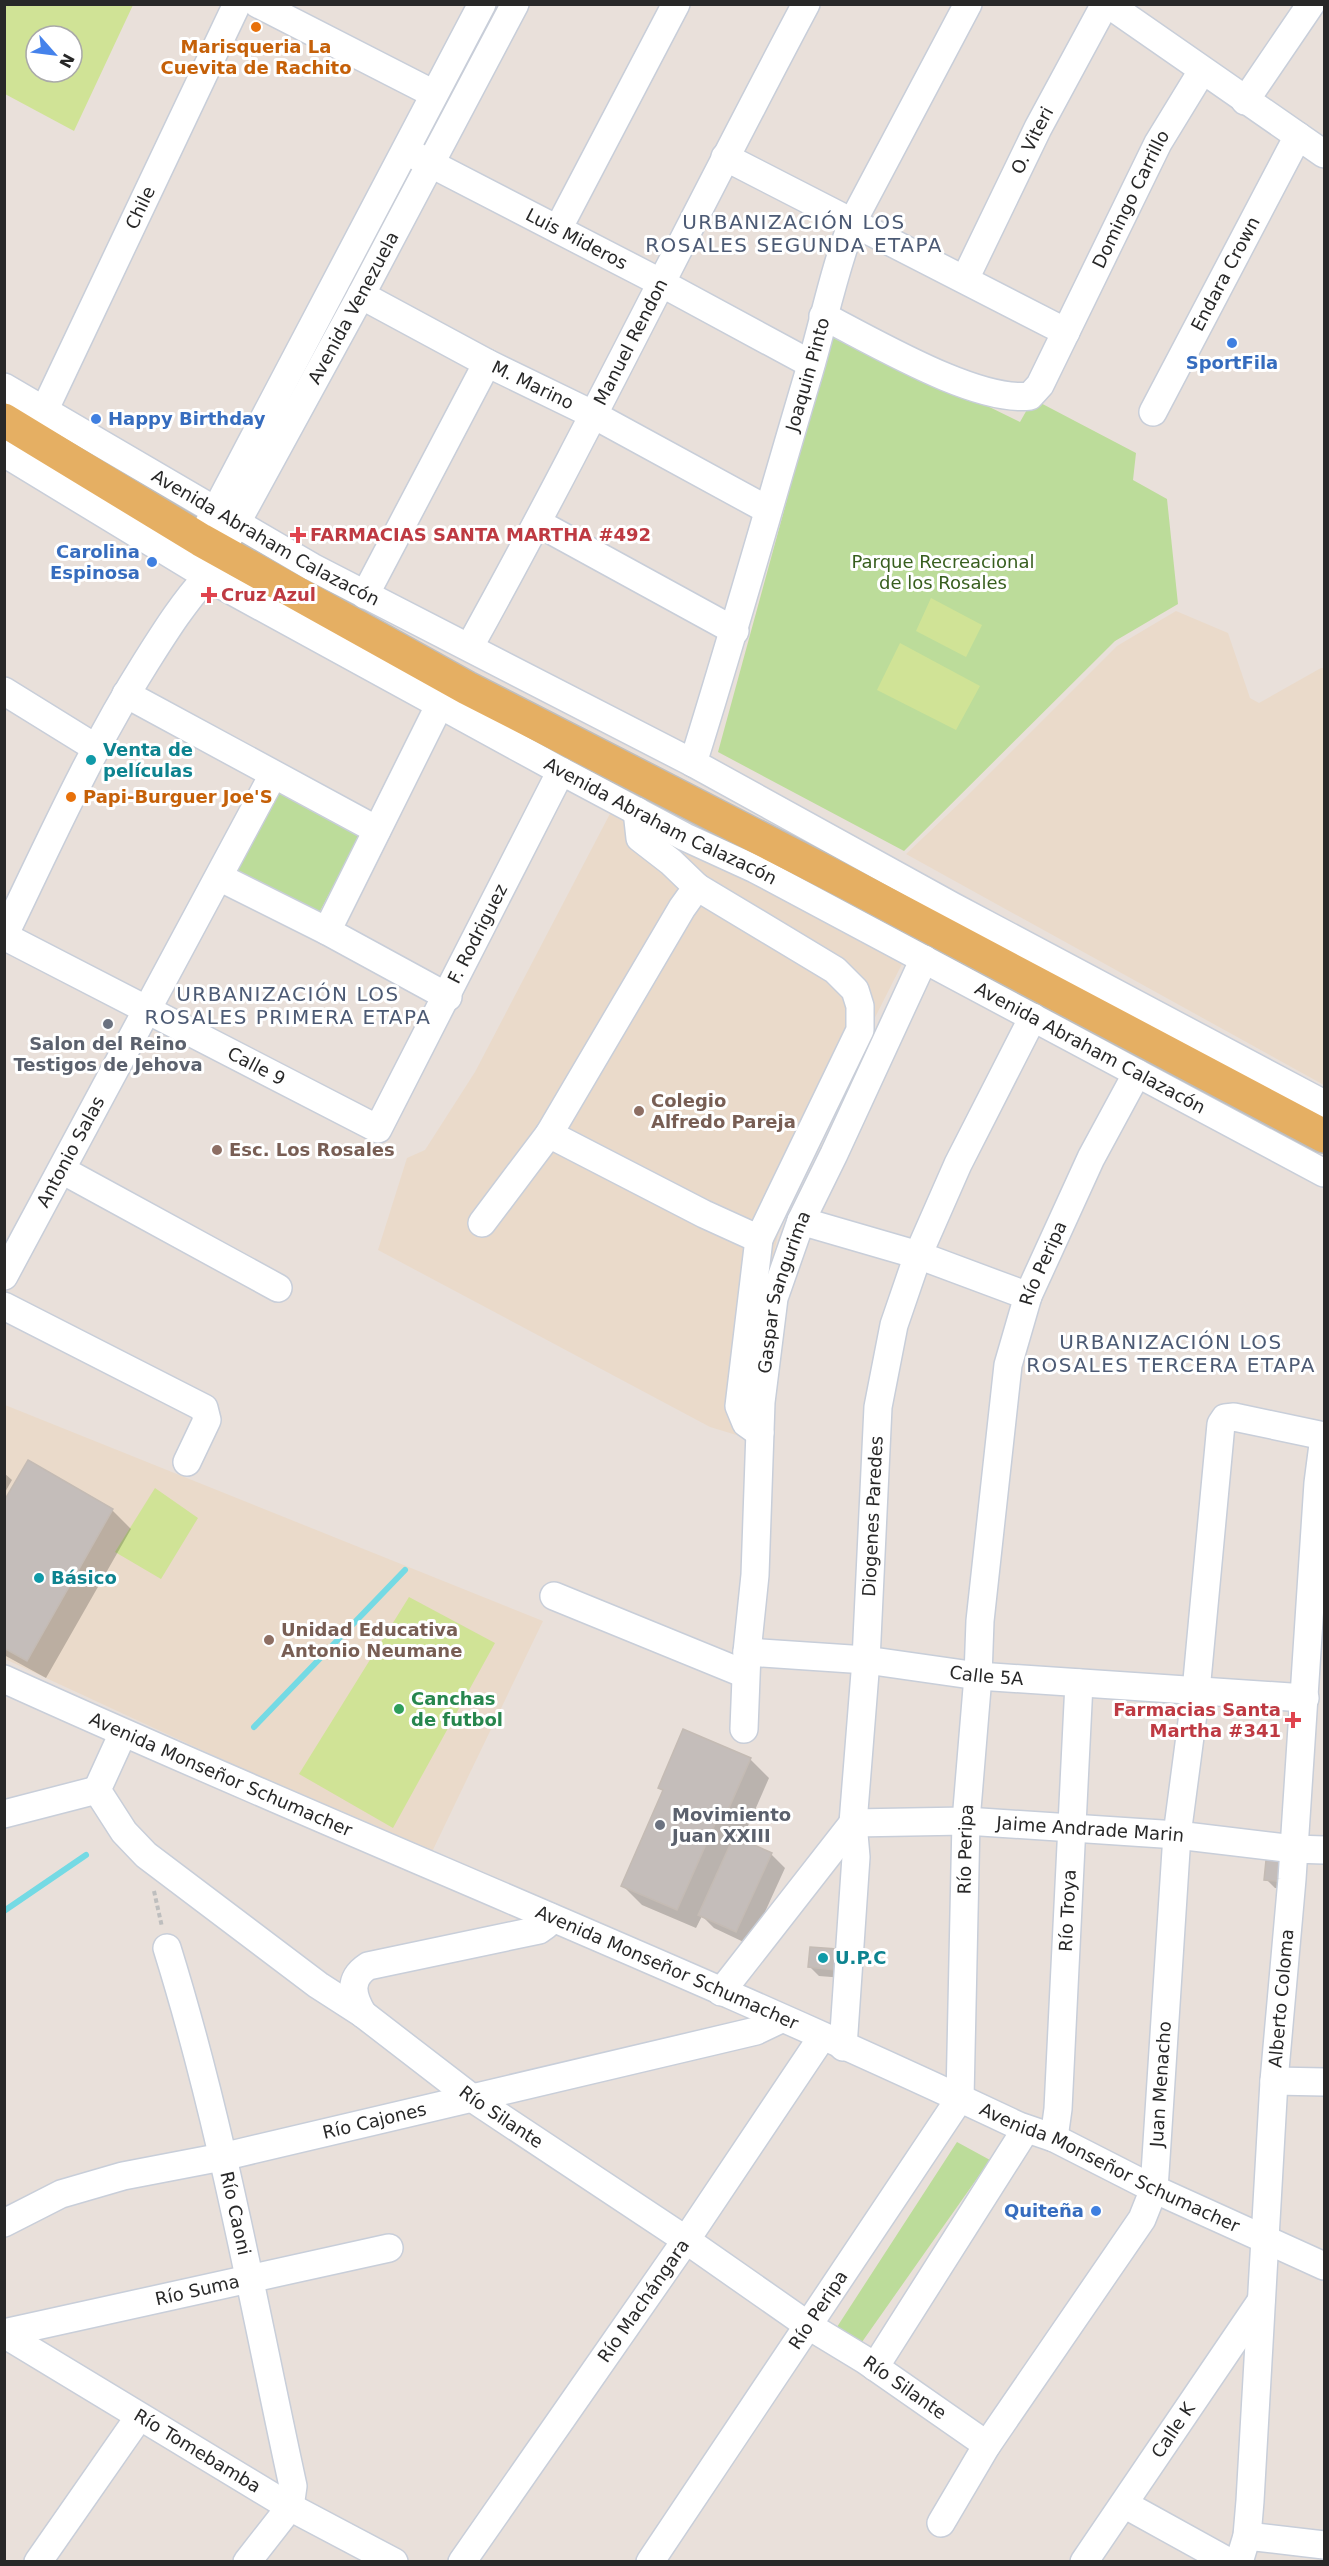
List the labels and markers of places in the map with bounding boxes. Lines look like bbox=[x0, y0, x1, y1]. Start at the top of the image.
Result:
marker: Marisqueria La Cuevita de Rachito bbox=[249, 20, 263, 34]
place label: Marisqueria La Cuevita de Rachito bbox=[160, 36, 352, 78]
marker: SportFila bbox=[1225, 336, 1239, 350]
place label: SportFila bbox=[1186, 352, 1278, 373]
place label: Happy Birthday bbox=[108, 408, 266, 429]
marker: Happy Birthday bbox=[89, 412, 103, 426]
place label: FARMACIAS SANTA MARTHA #492 bbox=[310, 524, 651, 545]
marker: FARMACIAS SANTA MARTHA #492 bbox=[291, 528, 305, 542]
place label: Carolina Espinosa bbox=[50, 541, 140, 583]
marker: Carolina Espinosa bbox=[145, 555, 159, 569]
place label: Cruz Azul bbox=[221, 584, 316, 605]
marker: Cruz Azul bbox=[202, 588, 216, 602]
place label: Venta de películas bbox=[103, 739, 193, 781]
marker: Venta de películas bbox=[84, 753, 98, 767]
place label: Papi-Burguer Joe'S bbox=[83, 786, 273, 807]
marker: Papi-Burguer Joe'S bbox=[64, 790, 78, 804]
marker: Salon del Reino Testigos de Jehova bbox=[101, 1017, 115, 1031]
place label: Salon del Reino Testigos de Jehova bbox=[13, 1033, 203, 1075]
place label: Colegio Alfredo Pareja bbox=[651, 1090, 796, 1132]
marker: Colegio Alfredo Pareja bbox=[632, 1104, 646, 1118]
place label: Esc. Los Rosales bbox=[229, 1139, 395, 1160]
marker: Esc. Los Rosales bbox=[210, 1143, 224, 1157]
place label: Básico bbox=[51, 1567, 117, 1588]
marker: Básico bbox=[32, 1571, 46, 1585]
place label: Unidad Educativa Antonio Neumane bbox=[281, 1619, 462, 1661]
marker: Unidad Educativa Antonio Neumane bbox=[262, 1633, 276, 1647]
place label: Canchas de futbol bbox=[411, 1688, 503, 1730]
place label: Farmacias Santa Martha #341 bbox=[1113, 1699, 1281, 1741]
marker: Canchas de futbol bbox=[392, 1702, 406, 1716]
marker: Farmacias Santa Martha #341 bbox=[1286, 1713, 1300, 1727]
place label: Movimiento Juan XXIII bbox=[670, 1804, 791, 1846]
marker: Movimiento Juan XXIII bbox=[653, 1818, 667, 1832]
place label: U.P.C bbox=[835, 1947, 886, 1968]
marker: U.P.C bbox=[816, 1951, 830, 1965]
place label: Quiteña bbox=[1004, 2200, 1084, 2221]
marker: Quiteña bbox=[1089, 2204, 1103, 2218]

